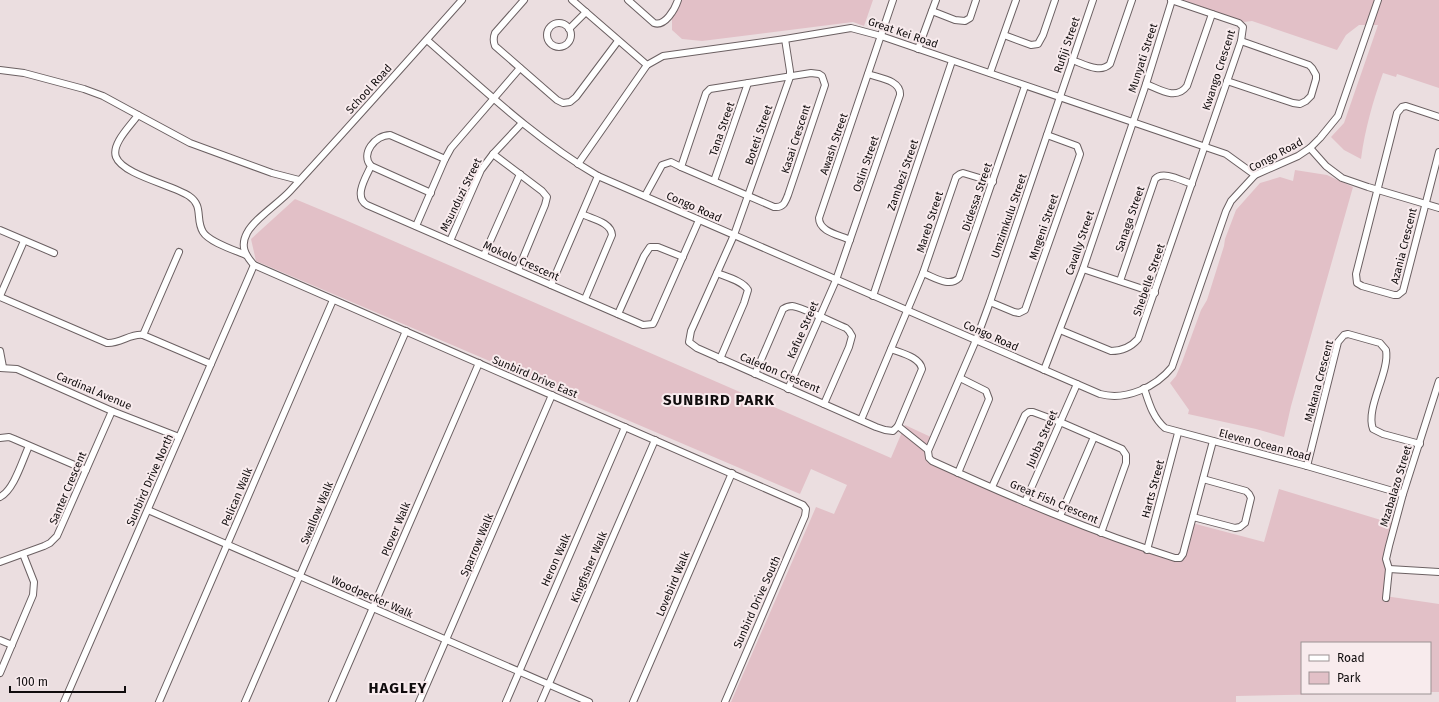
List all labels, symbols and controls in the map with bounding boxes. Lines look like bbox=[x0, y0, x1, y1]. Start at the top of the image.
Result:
street label: Great Kei Road bbox=[866, 15, 940, 51]
street label: Rufiji Street bbox=[1051, 15, 1083, 75]
street label: Munyati Street bbox=[1126, 22, 1160, 94]
street label: Kwango Crescent bbox=[1200, 28, 1238, 112]
street label: School Road bbox=[343, 62, 395, 116]
street label: Tana Street bbox=[707, 100, 737, 158]
street label: Boteti Street bbox=[743, 103, 775, 167]
street label: Kasai Crescent bbox=[779, 103, 813, 175]
street label: Awash Street bbox=[817, 111, 851, 177]
street label: Oslin Street bbox=[850, 134, 882, 194]
street label: Congo Road bbox=[1247, 135, 1305, 175]
street label: Zambezi Street bbox=[885, 138, 921, 212]
street label: Msunduzi Street bbox=[438, 156, 484, 234]
street label: Didessa Street bbox=[959, 161, 995, 233]
street label: Umzimkulu Street bbox=[988, 172, 1030, 260]
street label: Sanaga Street bbox=[1113, 184, 1147, 254]
street label: Congo Road bbox=[664, 189, 724, 225]
street label: Mareb Street bbox=[914, 190, 946, 254]
street label: Mngeni Street bbox=[1027, 192, 1061, 262]
street label: Azania Crescent bbox=[1388, 207, 1420, 285]
street label: Cavally Street bbox=[1063, 209, 1097, 277]
street label: Mokolo Crescent bbox=[481, 238, 561, 284]
street label: Shebelle Street bbox=[1130, 242, 1168, 318]
street label: Kafue Street bbox=[785, 299, 821, 361]
street label: Congo Road bbox=[961, 318, 1021, 354]
street label: Makana Crescent bbox=[1302, 339, 1336, 423]
street label: Caledon Crescent bbox=[738, 350, 822, 396]
street label: Sunbird Drive East bbox=[490, 353, 580, 401]
street label: Cardinal Avenue bbox=[54, 369, 134, 413]
district label: SUNBIRD PARK bbox=[663, 391, 775, 409]
street label: Jubba Street bbox=[1024, 408, 1060, 470]
street label: Eleven Ocean Road bbox=[1217, 426, 1313, 464]
street label: Sunbird Drive North bbox=[124, 432, 176, 528]
street label: Mzabalazo Street bbox=[1377, 444, 1415, 528]
street label: Santer Crescent bbox=[47, 450, 89, 526]
street label: Harts Street bbox=[1139, 459, 1167, 519]
street label: Pelican Walk bbox=[219, 465, 255, 528]
street label: Great Fish Crescent bbox=[1008, 478, 1100, 526]
street label: Swallow Walk bbox=[298, 479, 336, 546]
street label: Plover Walk bbox=[379, 500, 413, 558]
street label: Sparrow Walk bbox=[458, 511, 496, 579]
street label: Kingfisher Walk bbox=[568, 529, 610, 605]
street label: Heron Walk bbox=[539, 531, 574, 589]
street label: Lovebird Walk bbox=[653, 549, 693, 619]
street label: Sunbird Drive South bbox=[731, 554, 783, 650]
street label: Woodpecker Walk bbox=[329, 573, 415, 621]
legend bbox=[1301, 642, 1431, 694]
text: Road bbox=[1337, 651, 1365, 665]
scale bar bbox=[10, 668, 125, 694]
text: Park bbox=[1337, 671, 1361, 685]
text: 100 m bbox=[16, 675, 48, 689]
district label: HAGLEY bbox=[369, 679, 427, 697]

